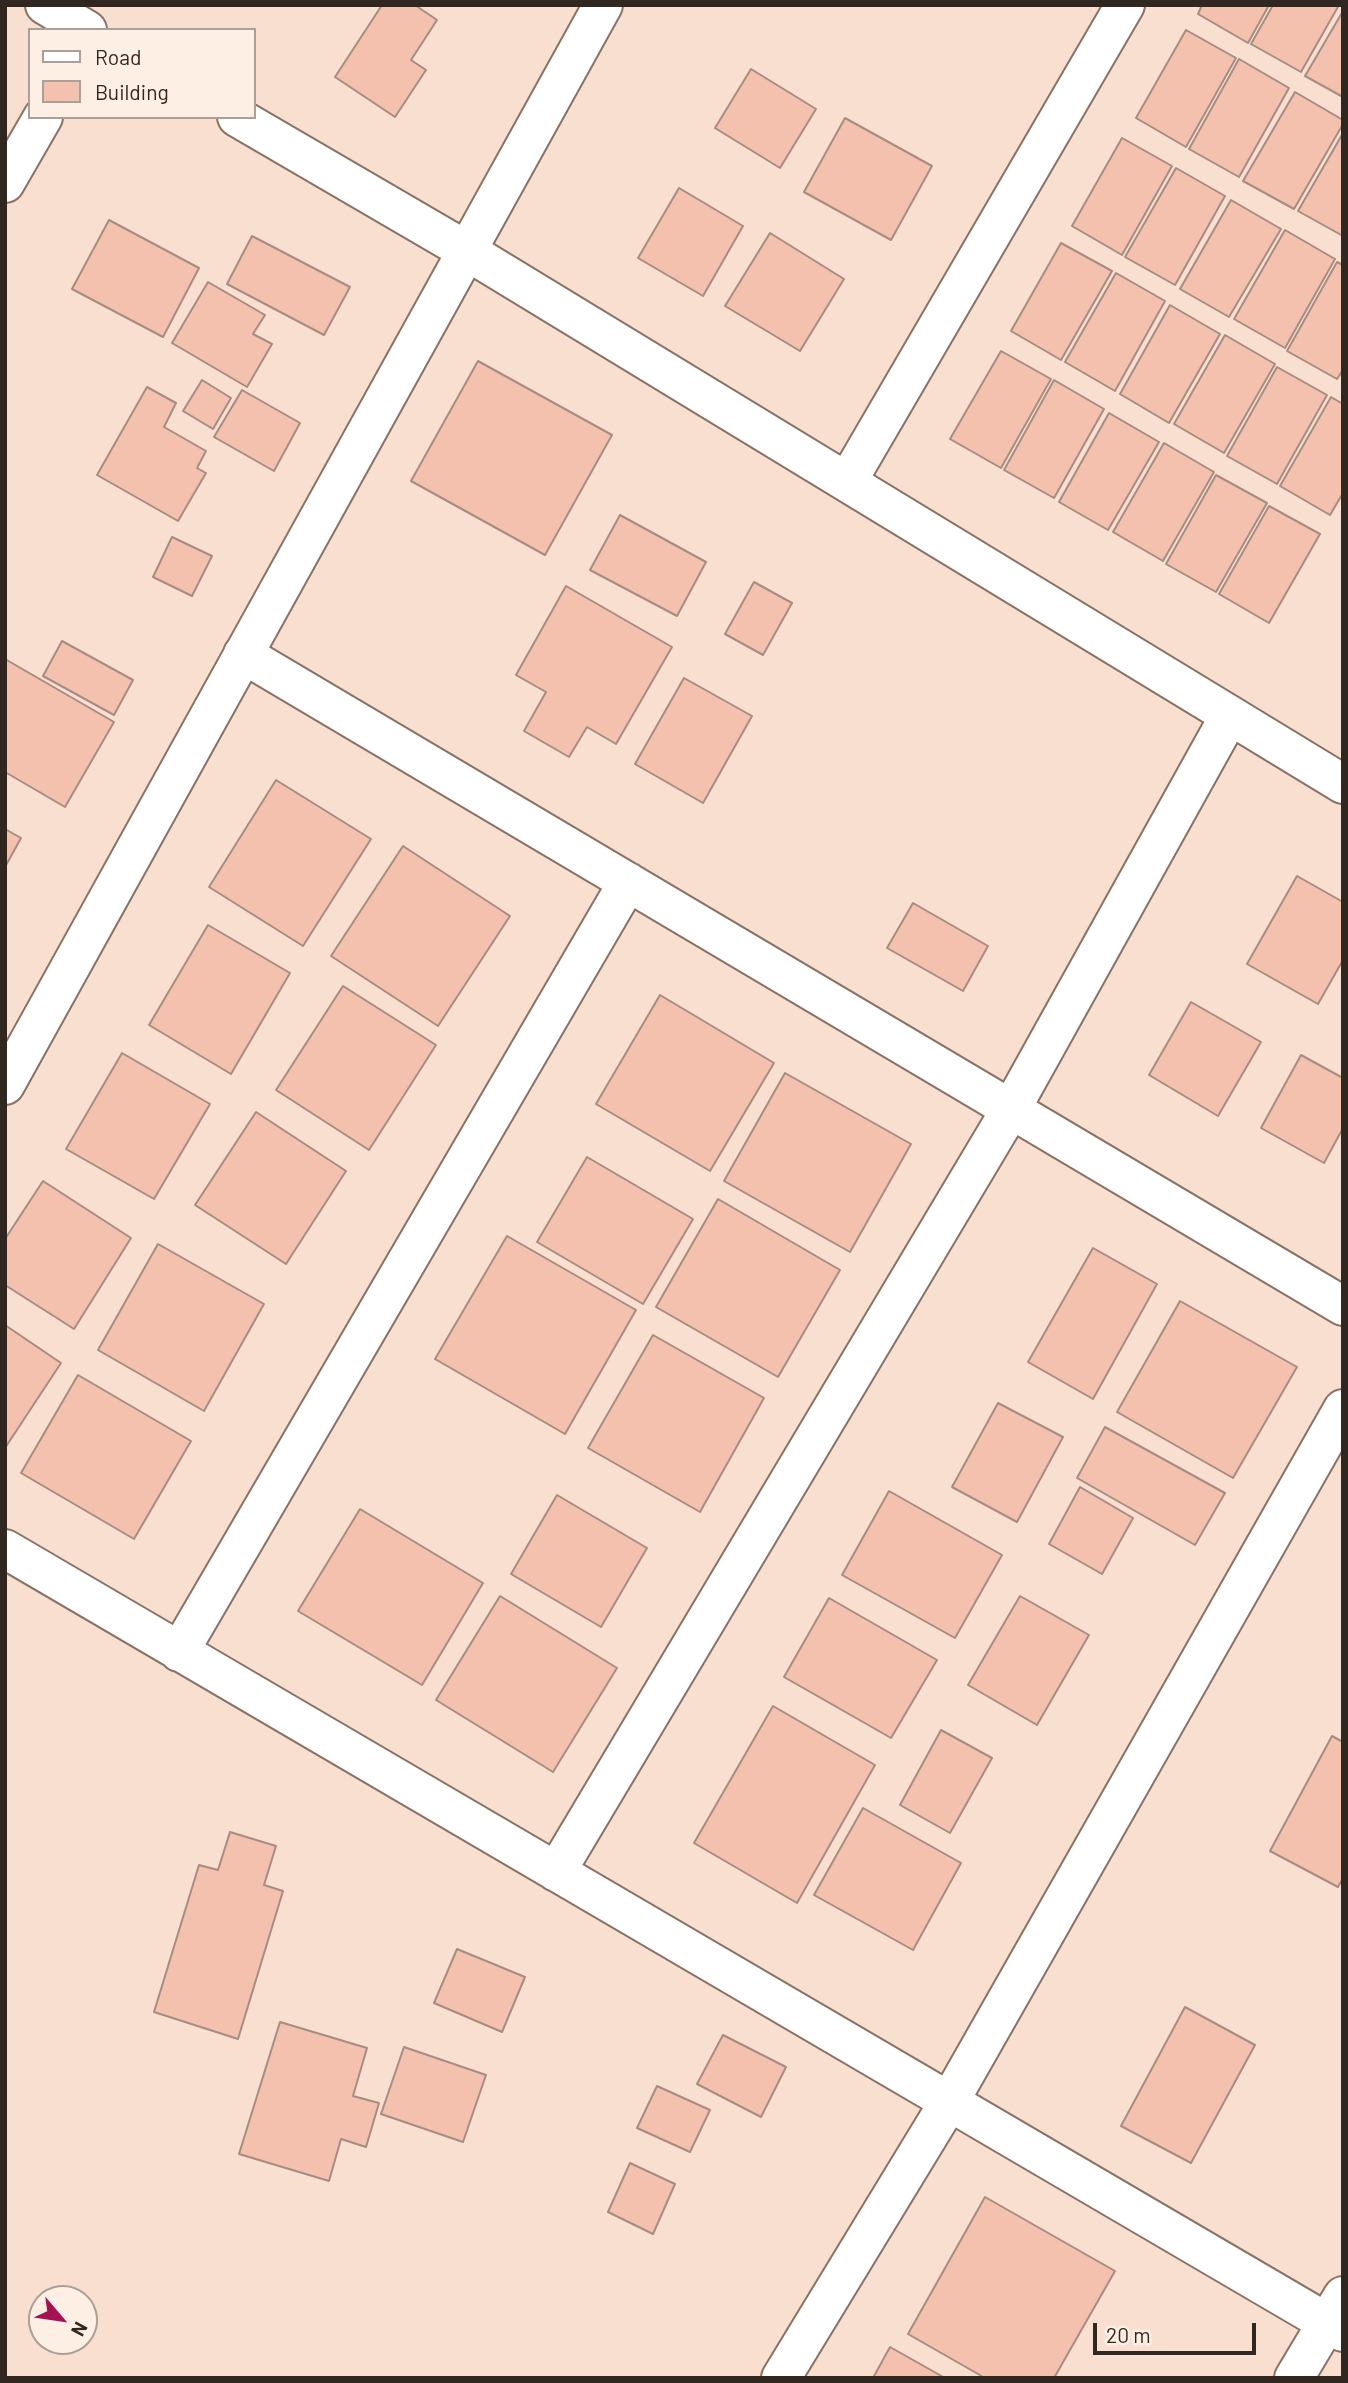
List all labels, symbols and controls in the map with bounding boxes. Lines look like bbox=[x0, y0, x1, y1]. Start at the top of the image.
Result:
legend bbox=[28, 28, 256, 119]
text: Road bbox=[95, 44, 141, 69]
text: Building bbox=[95, 79, 169, 104]
north arrow bbox=[28, 2285, 98, 2355]
scale bar bbox=[1096, 2310, 1259, 2354]
text: N bbox=[67, 2318, 93, 2341]
text: 20 m bbox=[1106, 2322, 1151, 2347]

